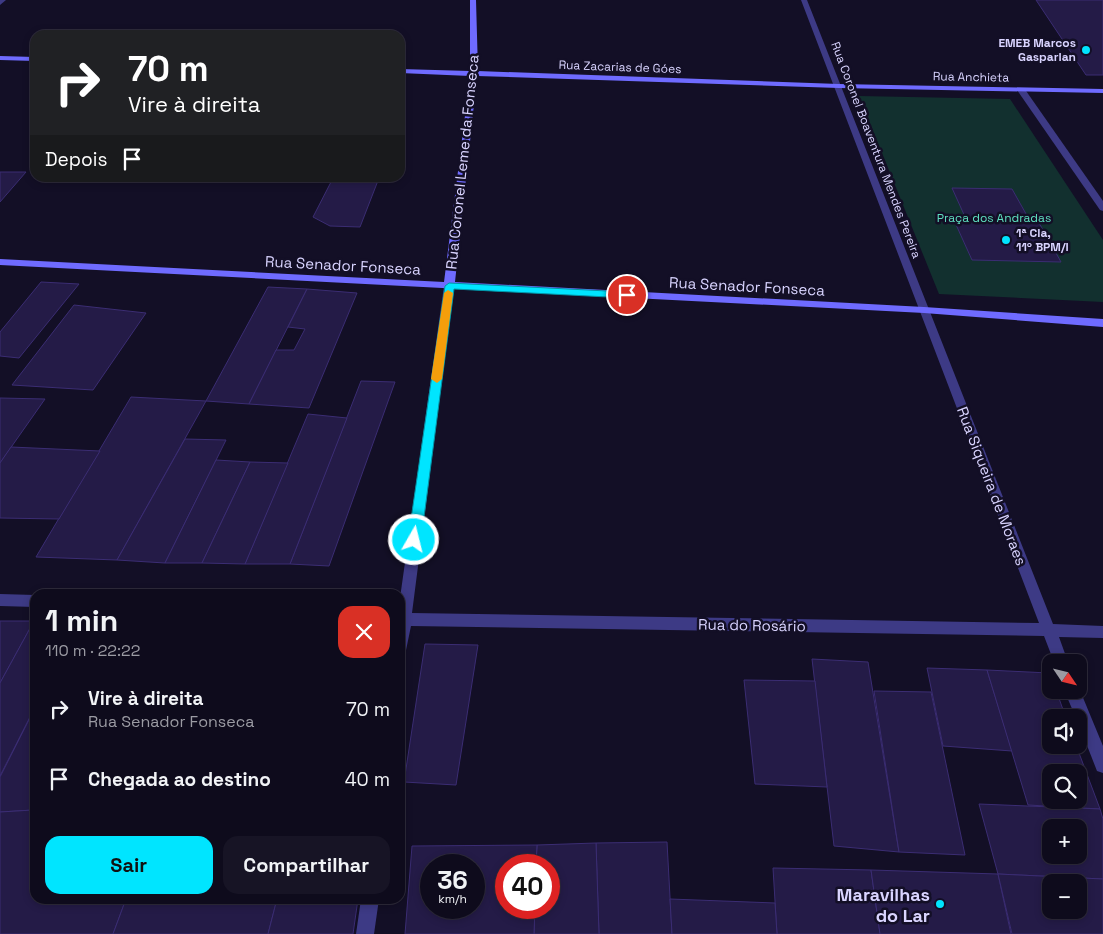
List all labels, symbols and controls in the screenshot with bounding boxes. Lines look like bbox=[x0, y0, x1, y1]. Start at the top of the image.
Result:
place label: EMEB Marcos Gasparian bbox=[998, 35, 1076, 65]
street label: Rua Coronel Boaventura Mendes Pereira bbox=[827, 39, 925, 261]
marker: EMEB Marcos Gasparian bbox=[1080, 44, 1092, 56]
text: 70 m bbox=[128, 47, 209, 91]
icon: right bbox=[45, 50, 110, 115]
street label: Rua Coronel Leme da Fonseca bbox=[441, 53, 483, 270]
street label: Rua Zacarias de Góes bbox=[558, 57, 682, 77]
street label: Rua Anchieta bbox=[933, 68, 1009, 86]
text: Vire à direita bbox=[128, 90, 260, 118]
icon: arrive bbox=[118, 145, 146, 173]
text: Depois bbox=[45, 147, 108, 172]
park label: Praça dos Andradas bbox=[937, 210, 1051, 226]
place label: 1ª Cia, 11º BPM/I bbox=[1016, 225, 1069, 255]
marker: 1ª Cia, 11º BPM/I bbox=[1000, 234, 1012, 246]
street label: Rua Senador Fonseca bbox=[265, 251, 422, 279]
street label: Rua Senador Fonseca bbox=[669, 272, 826, 300]
pin bbox=[606, 274, 648, 316]
icon: arrive bbox=[613, 281, 641, 309]
street label: Rua Siqueira de Moraes bbox=[953, 404, 1031, 568]
position arrow bbox=[387, 513, 439, 565]
text: 1 min bbox=[45, 601, 118, 640]
button: close bbox=[338, 606, 390, 658]
street label: Rua do Rosário bbox=[698, 615, 806, 635]
text: 110 m · 22:22 bbox=[45, 640, 140, 661]
north arrow bbox=[1042, 654, 1088, 699]
map controls bbox=[1042, 654, 1087, 919]
text: Vire à direita bbox=[88, 686, 204, 711]
icon: right bbox=[45, 695, 73, 723]
text: 70 m bbox=[346, 697, 390, 722]
button: sound bbox=[1042, 709, 1087, 754]
text: Rua Senador Fonseca bbox=[88, 711, 255, 732]
button: search bbox=[1042, 764, 1087, 809]
icon: arrive bbox=[45, 765, 73, 793]
text: Chegada ao destino bbox=[88, 767, 271, 792]
text: 40 m bbox=[345, 767, 390, 792]
button: + bbox=[1042, 819, 1087, 864]
button: Sair bbox=[45, 836, 213, 894]
button: Compartilhar bbox=[223, 836, 390, 894]
speed limit sign: 40 bbox=[495, 854, 560, 919]
text: 36 bbox=[437, 864, 468, 896]
button: − bbox=[1042, 874, 1087, 919]
place label: Maravilhas do Lar bbox=[837, 883, 930, 927]
text: km/h bbox=[438, 891, 467, 907]
marker: Maravilhas do Lar bbox=[934, 898, 946, 910]

